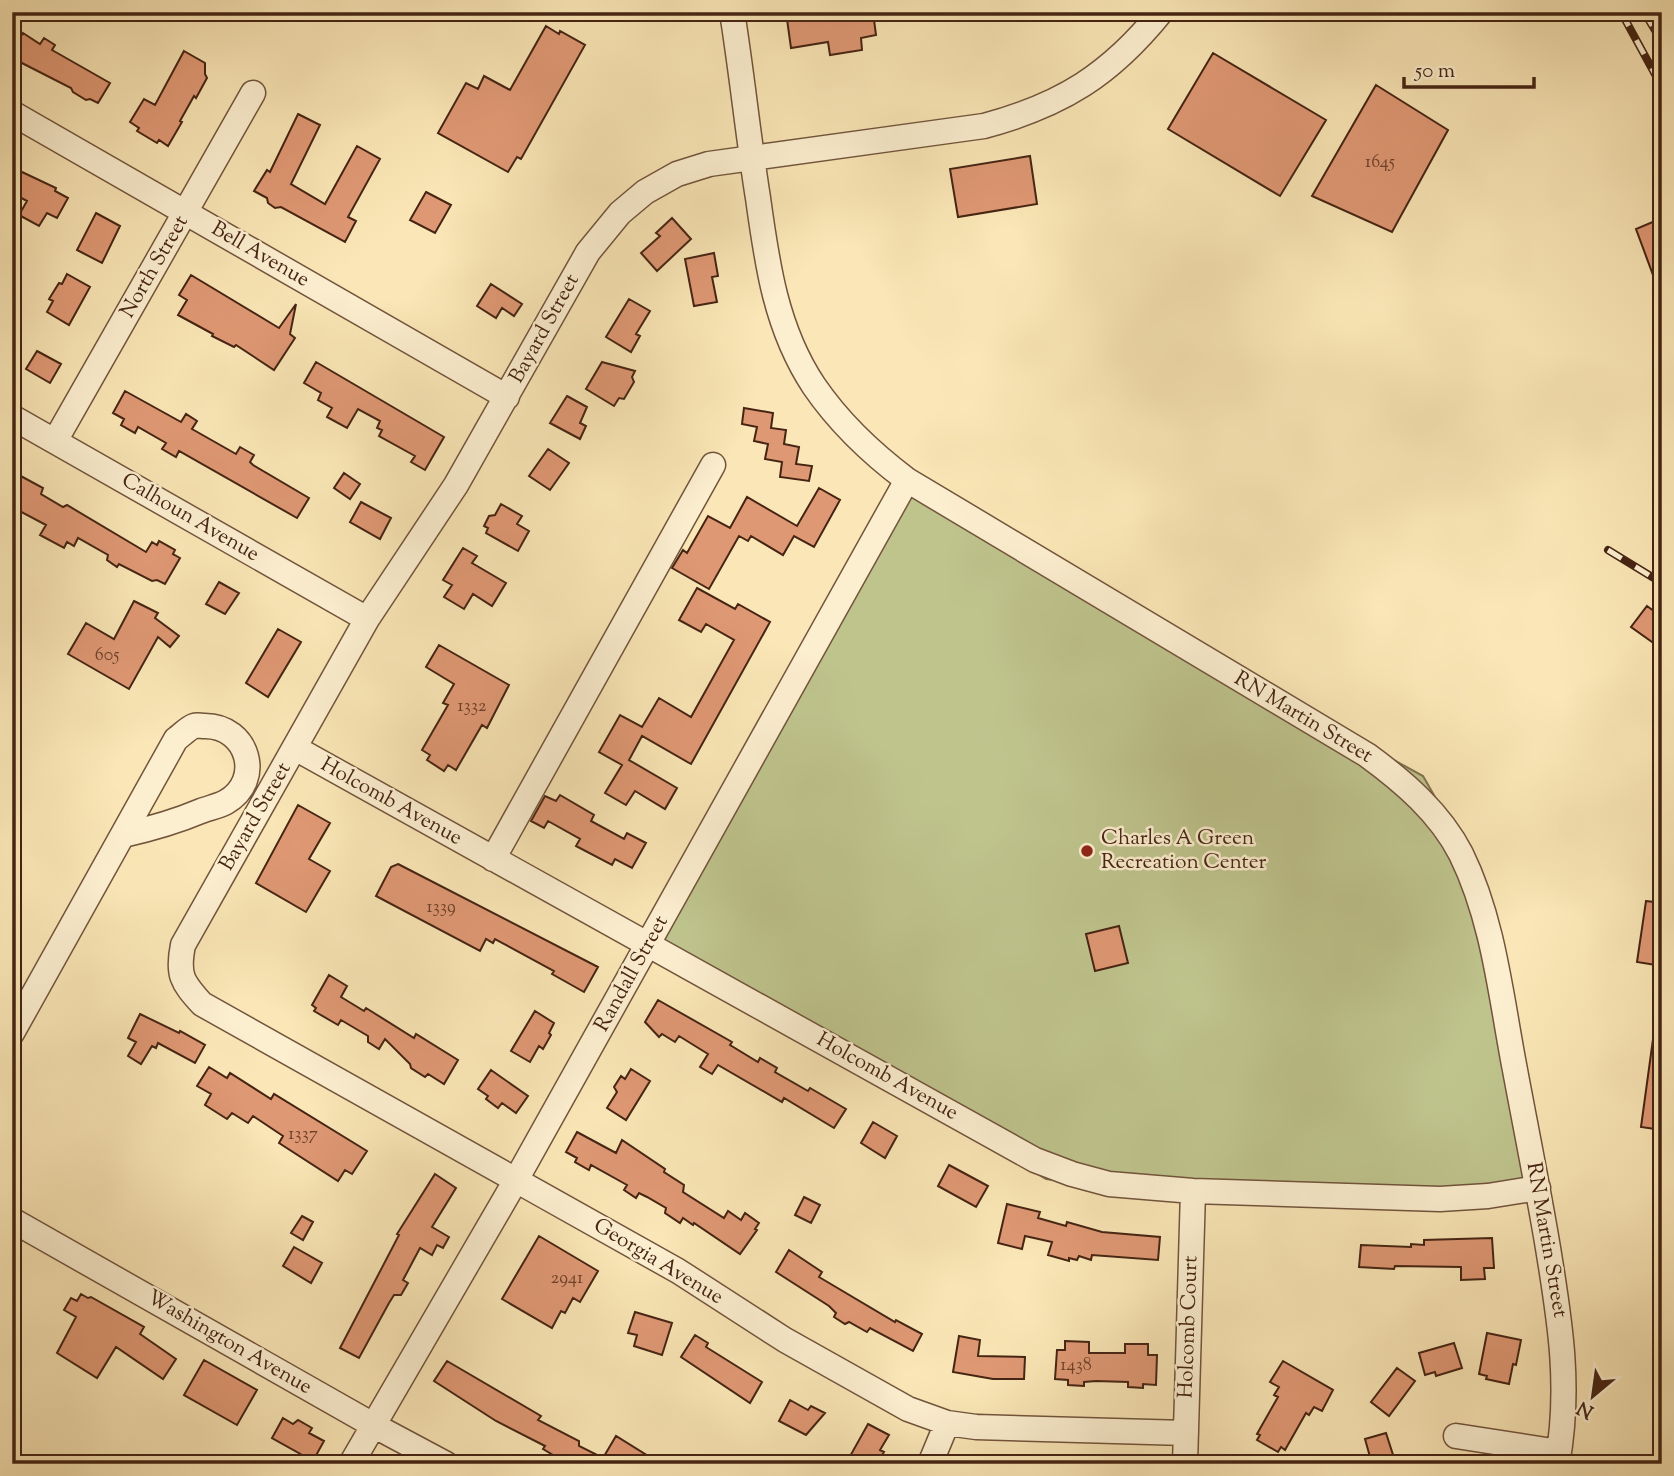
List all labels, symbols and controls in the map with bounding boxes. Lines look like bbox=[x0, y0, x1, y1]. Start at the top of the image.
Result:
scale bar bbox=[1404, 46, 1534, 90]
text: 50 m bbox=[1414, 57, 1455, 87]
house number: 1645 bbox=[1365, 150, 1395, 176]
street label: North Street bbox=[114, 210, 196, 324]
street label: Bell Avenue bbox=[205, 215, 315, 295]
street label: Bayard Street bbox=[503, 269, 587, 389]
street label: Calhoun Avenue bbox=[115, 466, 265, 570]
house number: 605 bbox=[95, 643, 119, 669]
street label: RN Martin Street bbox=[1228, 665, 1378, 771]
house number: 1332 bbox=[457, 694, 487, 720]
street label: Holcomb Avenue bbox=[315, 751, 467, 853]
street label: Bayard Street bbox=[213, 757, 299, 877]
place label: Charles A Green Recreation Center bbox=[1101, 824, 1267, 878]
marker: Charles A Green Recreation Center bbox=[1079, 843, 1095, 859]
house number: 1339 bbox=[426, 895, 456, 921]
street label: Randall Street bbox=[588, 910, 676, 1038]
street label: Holcomb Avenue bbox=[811, 1026, 963, 1128]
house number: 1337 bbox=[288, 1122, 318, 1148]
street label: RN Martin Street bbox=[1518, 1160, 1574, 1320]
street label: Georgia Avenue bbox=[587, 1211, 729, 1313]
street label: Holcomb Court bbox=[1172, 1255, 1206, 1399]
house number: 2941 bbox=[551, 1266, 583, 1292]
street label: Washington Avenue bbox=[141, 1283, 317, 1403]
house number: 1438 bbox=[1060, 1353, 1092, 1379]
north arrow bbox=[1558, 1360, 1628, 1430]
text: N bbox=[1573, 1393, 1599, 1424]

